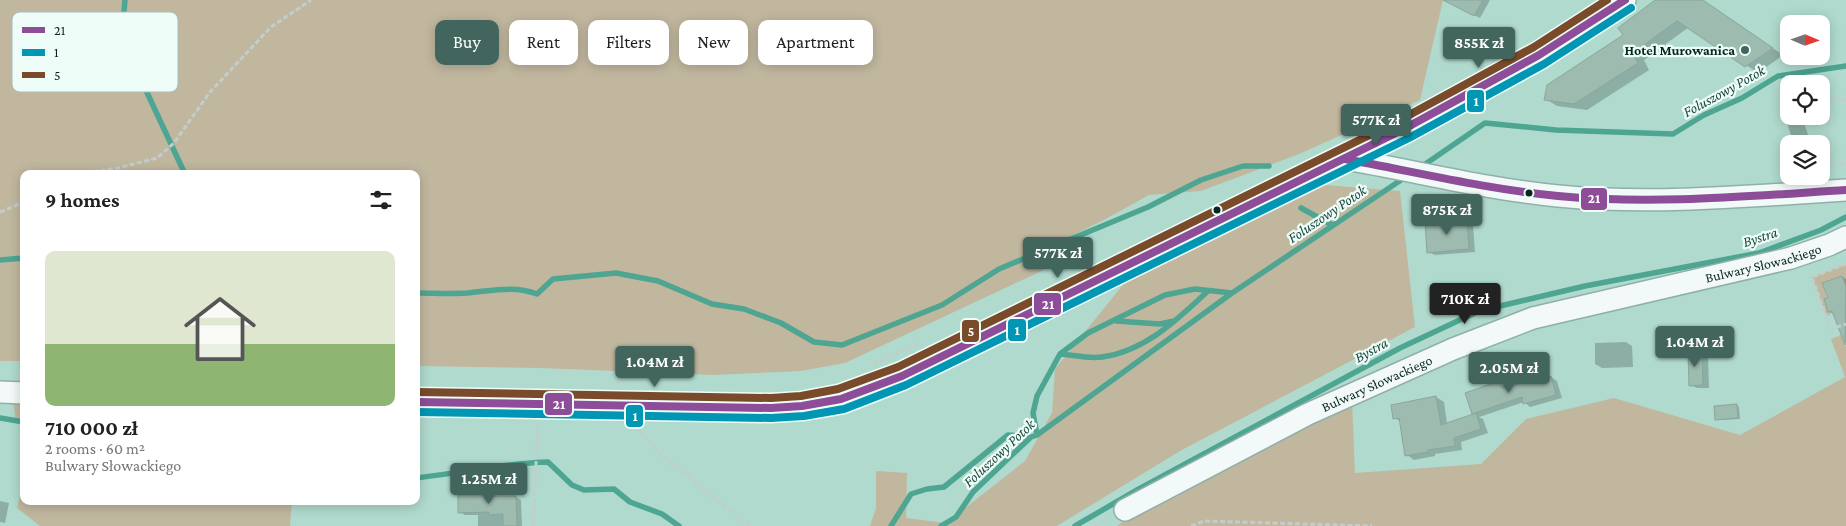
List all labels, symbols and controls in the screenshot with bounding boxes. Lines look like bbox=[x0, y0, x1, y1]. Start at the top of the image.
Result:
legend bbox=[12, 12, 178, 92]
north arrow bbox=[1780, 15, 1830, 65]
map controls bbox=[1780, 15, 1830, 185]
chip: Buy bbox=[435, 20, 499, 65]
chip: Rent bbox=[509, 20, 578, 65]
chip: Filters bbox=[588, 20, 669, 65]
chip: New bbox=[679, 20, 748, 65]
chip: Apartment bbox=[758, 20, 873, 65]
text: 21 bbox=[54, 22, 66, 38]
pin: 855K zł bbox=[1433, 27, 1525, 69]
text: 855K zł bbox=[1454, 34, 1504, 51]
place label: Hotel Murowanica bbox=[1624, 42, 1735, 58]
text: 1 bbox=[54, 44, 59, 60]
marker: Hotel Murowanica bbox=[1739, 44, 1751, 56]
water label: Foluszowy Potok bbox=[1680, 61, 1769, 121]
text: 5 bbox=[54, 67, 61, 83]
button: locate bbox=[1780, 75, 1830, 125]
line badge: 1 bbox=[1466, 89, 1485, 113]
text: 1 bbox=[1473, 93, 1479, 109]
pin: 577K zł bbox=[1330, 104, 1422, 146]
text: 577K zł bbox=[1352, 111, 1400, 128]
button: layers bbox=[1780, 135, 1830, 185]
water label: Foluszowy Potok bbox=[1285, 181, 1371, 247]
icon: filters bbox=[367, 186, 395, 214]
line badge: 21 bbox=[1580, 187, 1608, 211]
text: 9 homes bbox=[45, 188, 120, 212]
unlabelled marker bbox=[1524, 188, 1534, 198]
text: 21 bbox=[1588, 190, 1600, 206]
pin: 875K zł bbox=[1401, 194, 1493, 236]
text: 875K zł bbox=[1422, 201, 1472, 218]
unlabelled marker bbox=[1212, 205, 1222, 215]
water label: Bystra bbox=[1741, 224, 1780, 251]
pin: 577K zł bbox=[1012, 236, 1104, 279]
street label: Bulwary Słowackiego bbox=[1704, 240, 1823, 286]
text: 577K zł bbox=[1034, 244, 1082, 261]
pin: 710K zł bbox=[1419, 282, 1511, 325]
icon: home bbox=[175, 284, 265, 374]
text: 710K zł bbox=[1441, 290, 1489, 307]
line badge: 21 bbox=[1033, 292, 1062, 316]
text: 21 bbox=[1042, 296, 1054, 312]
line badge: 1 bbox=[1007, 318, 1027, 342]
line badge: 5 bbox=[961, 319, 980, 343]
text: 1 bbox=[1014, 322, 1020, 338]
text: 5 bbox=[968, 323, 975, 339]
pin: 1.04M zł bbox=[1643, 326, 1747, 368]
text: 1.04M zł bbox=[1666, 333, 1724, 350]
water label: Bystra bbox=[1352, 334, 1391, 366]
pin: 1.04M zł bbox=[603, 346, 707, 388]
street label: Bulwary Słowackiego bbox=[1319, 351, 1435, 415]
pin: 2.05M zł bbox=[1457, 352, 1561, 394]
text: 1.04M zł bbox=[626, 353, 684, 370]
text: 2.05M zł bbox=[1480, 359, 1538, 376]
line badge: 21 bbox=[544, 392, 573, 416]
text: 21 bbox=[553, 396, 565, 412]
line badge: 1 bbox=[625, 404, 644, 428]
text: 1 bbox=[632, 408, 638, 424]
water label: Foluszowy Potok bbox=[960, 415, 1039, 491]
text: 710 000 zł bbox=[45, 416, 138, 440]
text: 2 rooms · 60 m² bbox=[45, 440, 145, 457]
text: Bulwary Słowackiego bbox=[45, 457, 181, 474]
pin: 1.25M zł bbox=[437, 462, 541, 505]
text: 1.25M zł bbox=[461, 470, 517, 487]

